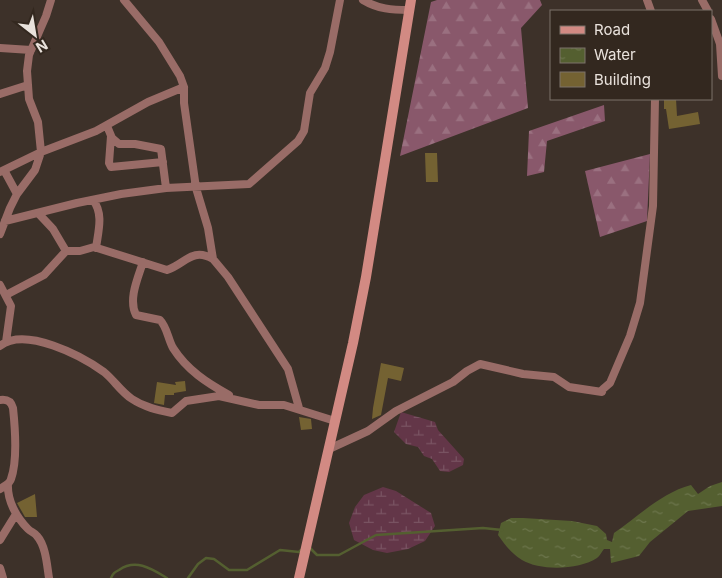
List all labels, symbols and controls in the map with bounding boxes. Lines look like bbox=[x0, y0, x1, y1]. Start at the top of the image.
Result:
north arrow bbox=[10, 10, 60, 60]
legend bbox=[550, 10, 712, 100]
text: Road bbox=[594, 20, 630, 39]
text: N bbox=[33, 37, 51, 57]
text: Water bbox=[594, 45, 636, 64]
text: Building bbox=[594, 70, 651, 89]

